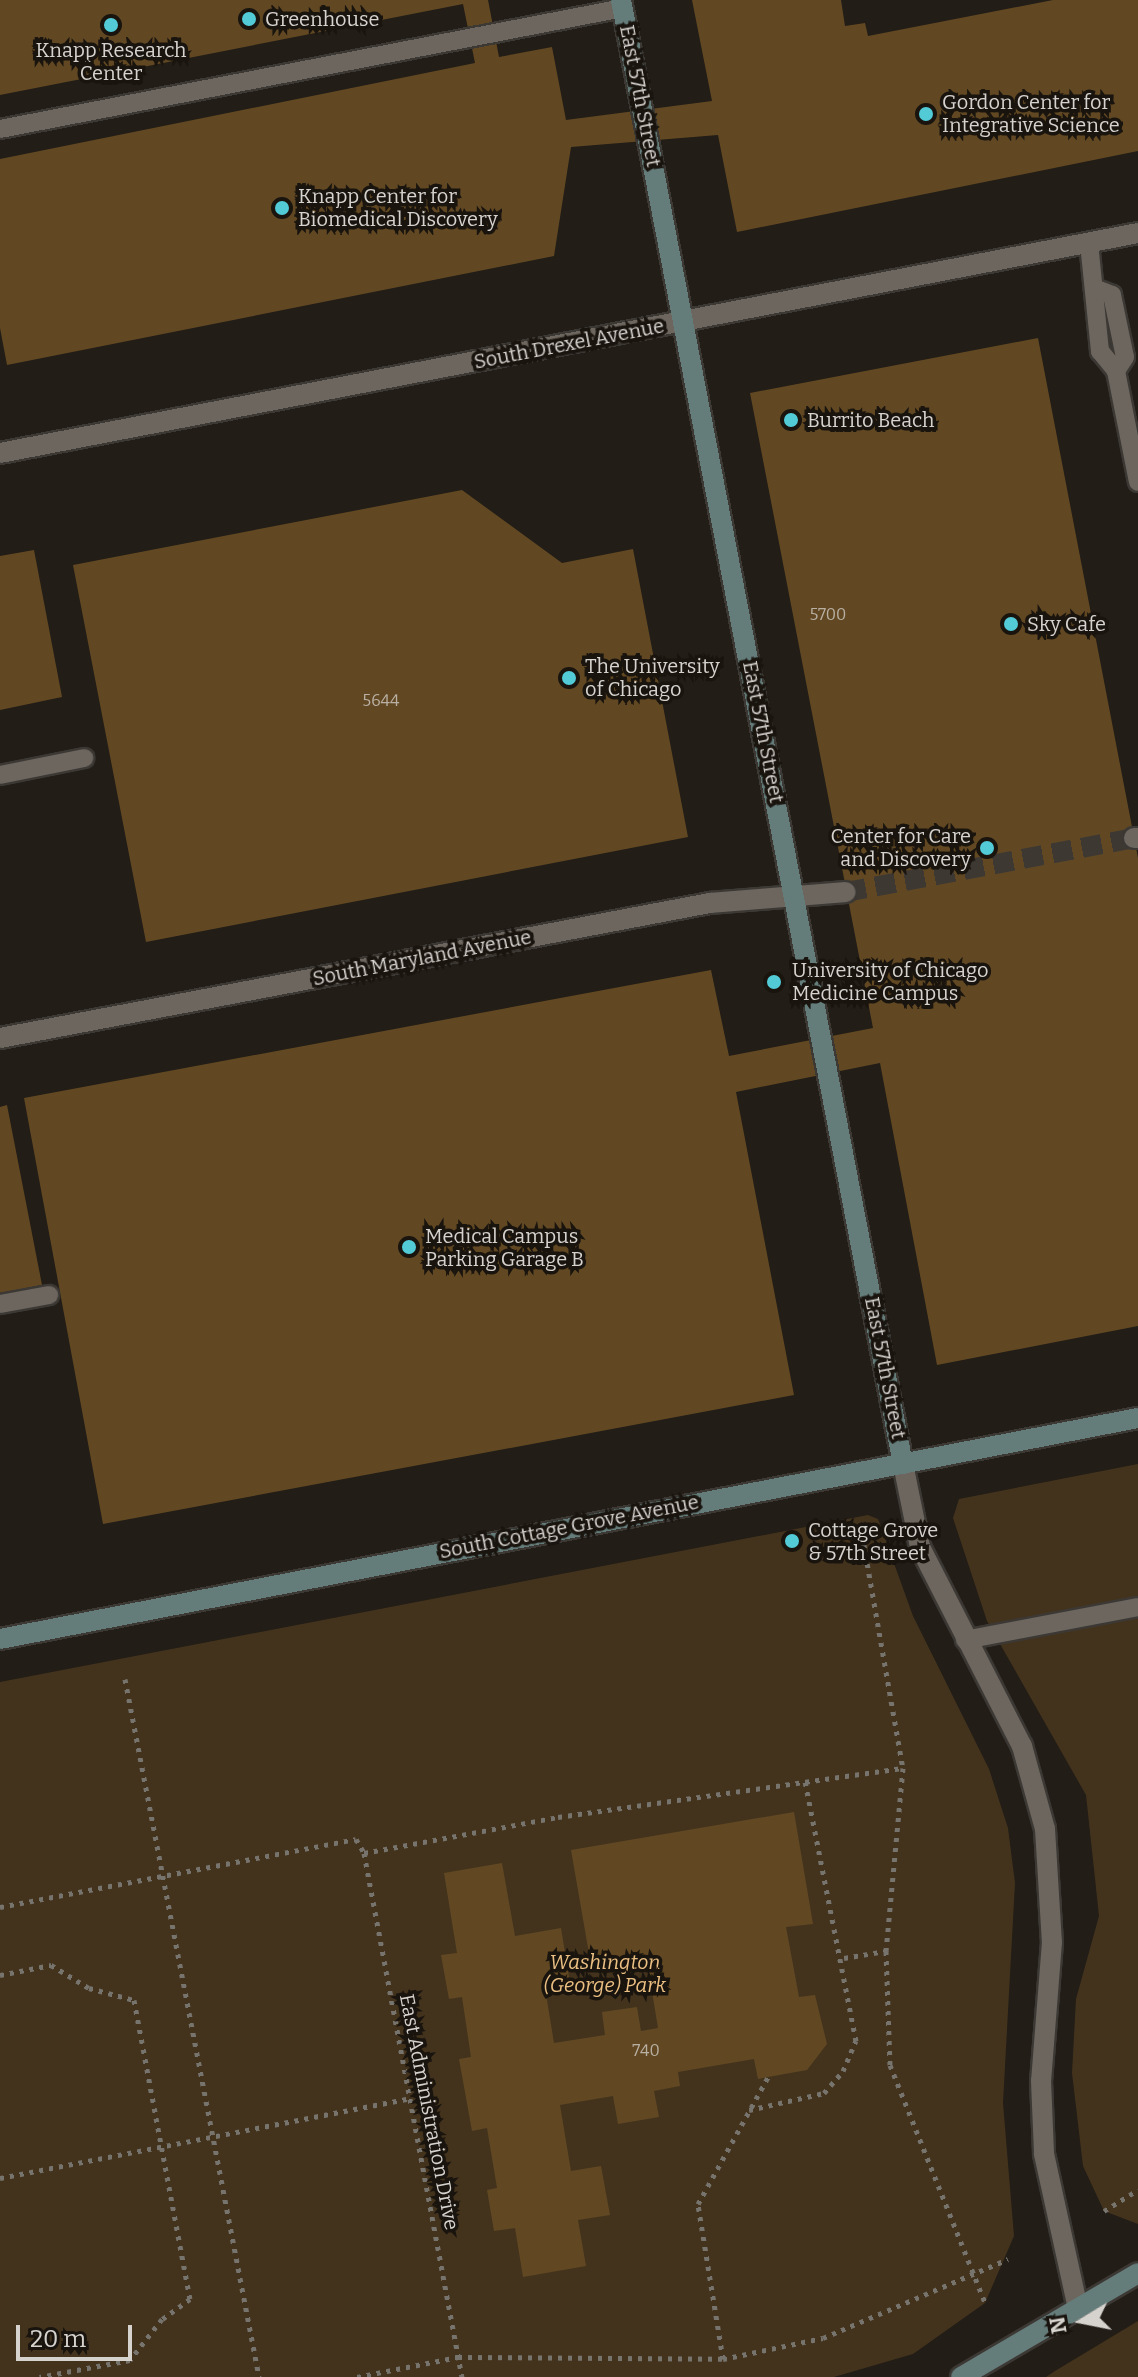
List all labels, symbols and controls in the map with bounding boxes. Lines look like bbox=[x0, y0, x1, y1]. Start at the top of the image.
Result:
place label: Greenhouse bbox=[265, 7, 380, 31]
marker: Greenhouse bbox=[240, 10, 258, 28]
marker: Knapp Research Center bbox=[102, 16, 120, 34]
street label: East 57th Street bbox=[614, 23, 666, 169]
place label: Knapp Research Center bbox=[35, 38, 187, 85]
place label: Gordon Center for Integrative Science bbox=[942, 90, 1120, 137]
marker: Gordon Center for Integrative Science bbox=[917, 105, 935, 123]
place label: Knapp Center for Biomedical Discovery bbox=[298, 184, 498, 231]
marker: Knapp Center for Biomedical Discovery bbox=[273, 199, 291, 217]
street label: South Drexel Avenue bbox=[472, 314, 666, 374]
place label: Burrito Beach bbox=[807, 408, 934, 432]
marker: Burrito Beach bbox=[782, 411, 800, 429]
house number: 5700 bbox=[810, 605, 846, 625]
place label: Sky Cafe bbox=[1027, 612, 1106, 636]
marker: Sky Cafe bbox=[1002, 615, 1020, 633]
place label: The University of Chicago bbox=[585, 654, 720, 701]
street label: East 57th Street bbox=[737, 659, 789, 805]
marker: The University of Chicago bbox=[560, 669, 578, 687]
house number: 5644 bbox=[363, 691, 399, 711]
place label: Center for Care and Discovery bbox=[830, 824, 971, 871]
marker: Center for Care and Discovery bbox=[978, 839, 996, 857]
street label: South Maryland Avenue bbox=[311, 925, 533, 991]
place label: University of Chicago Medicine Campus bbox=[792, 958, 988, 1005]
marker: University of Chicago Medicine Campus bbox=[763, 971, 785, 993]
place label: Medical Campus Parking Garage B bbox=[425, 1224, 584, 1271]
marker: Medical Campus Parking Garage B bbox=[400, 1238, 418, 1256]
street label: East 57th Street bbox=[859, 1295, 911, 1441]
street label: South Cottage Grove Avenue bbox=[437, 1490, 701, 1564]
place label: Cottage Grove & 57th Street bbox=[808, 1518, 938, 1565]
marker: Cottage Grove & 57th Street bbox=[783, 1532, 801, 1550]
park label: Washington (George) Park bbox=[544, 1951, 666, 1998]
street label: East Administration Drive bbox=[394, 1992, 464, 2232]
house number: 740 bbox=[632, 2041, 660, 2061]
north arrow bbox=[1042, 2281, 1122, 2361]
scale bar bbox=[20, 2309, 136, 2359]
text: N bbox=[1043, 2315, 1073, 2336]
text: 20 m bbox=[30, 2325, 86, 2353]

